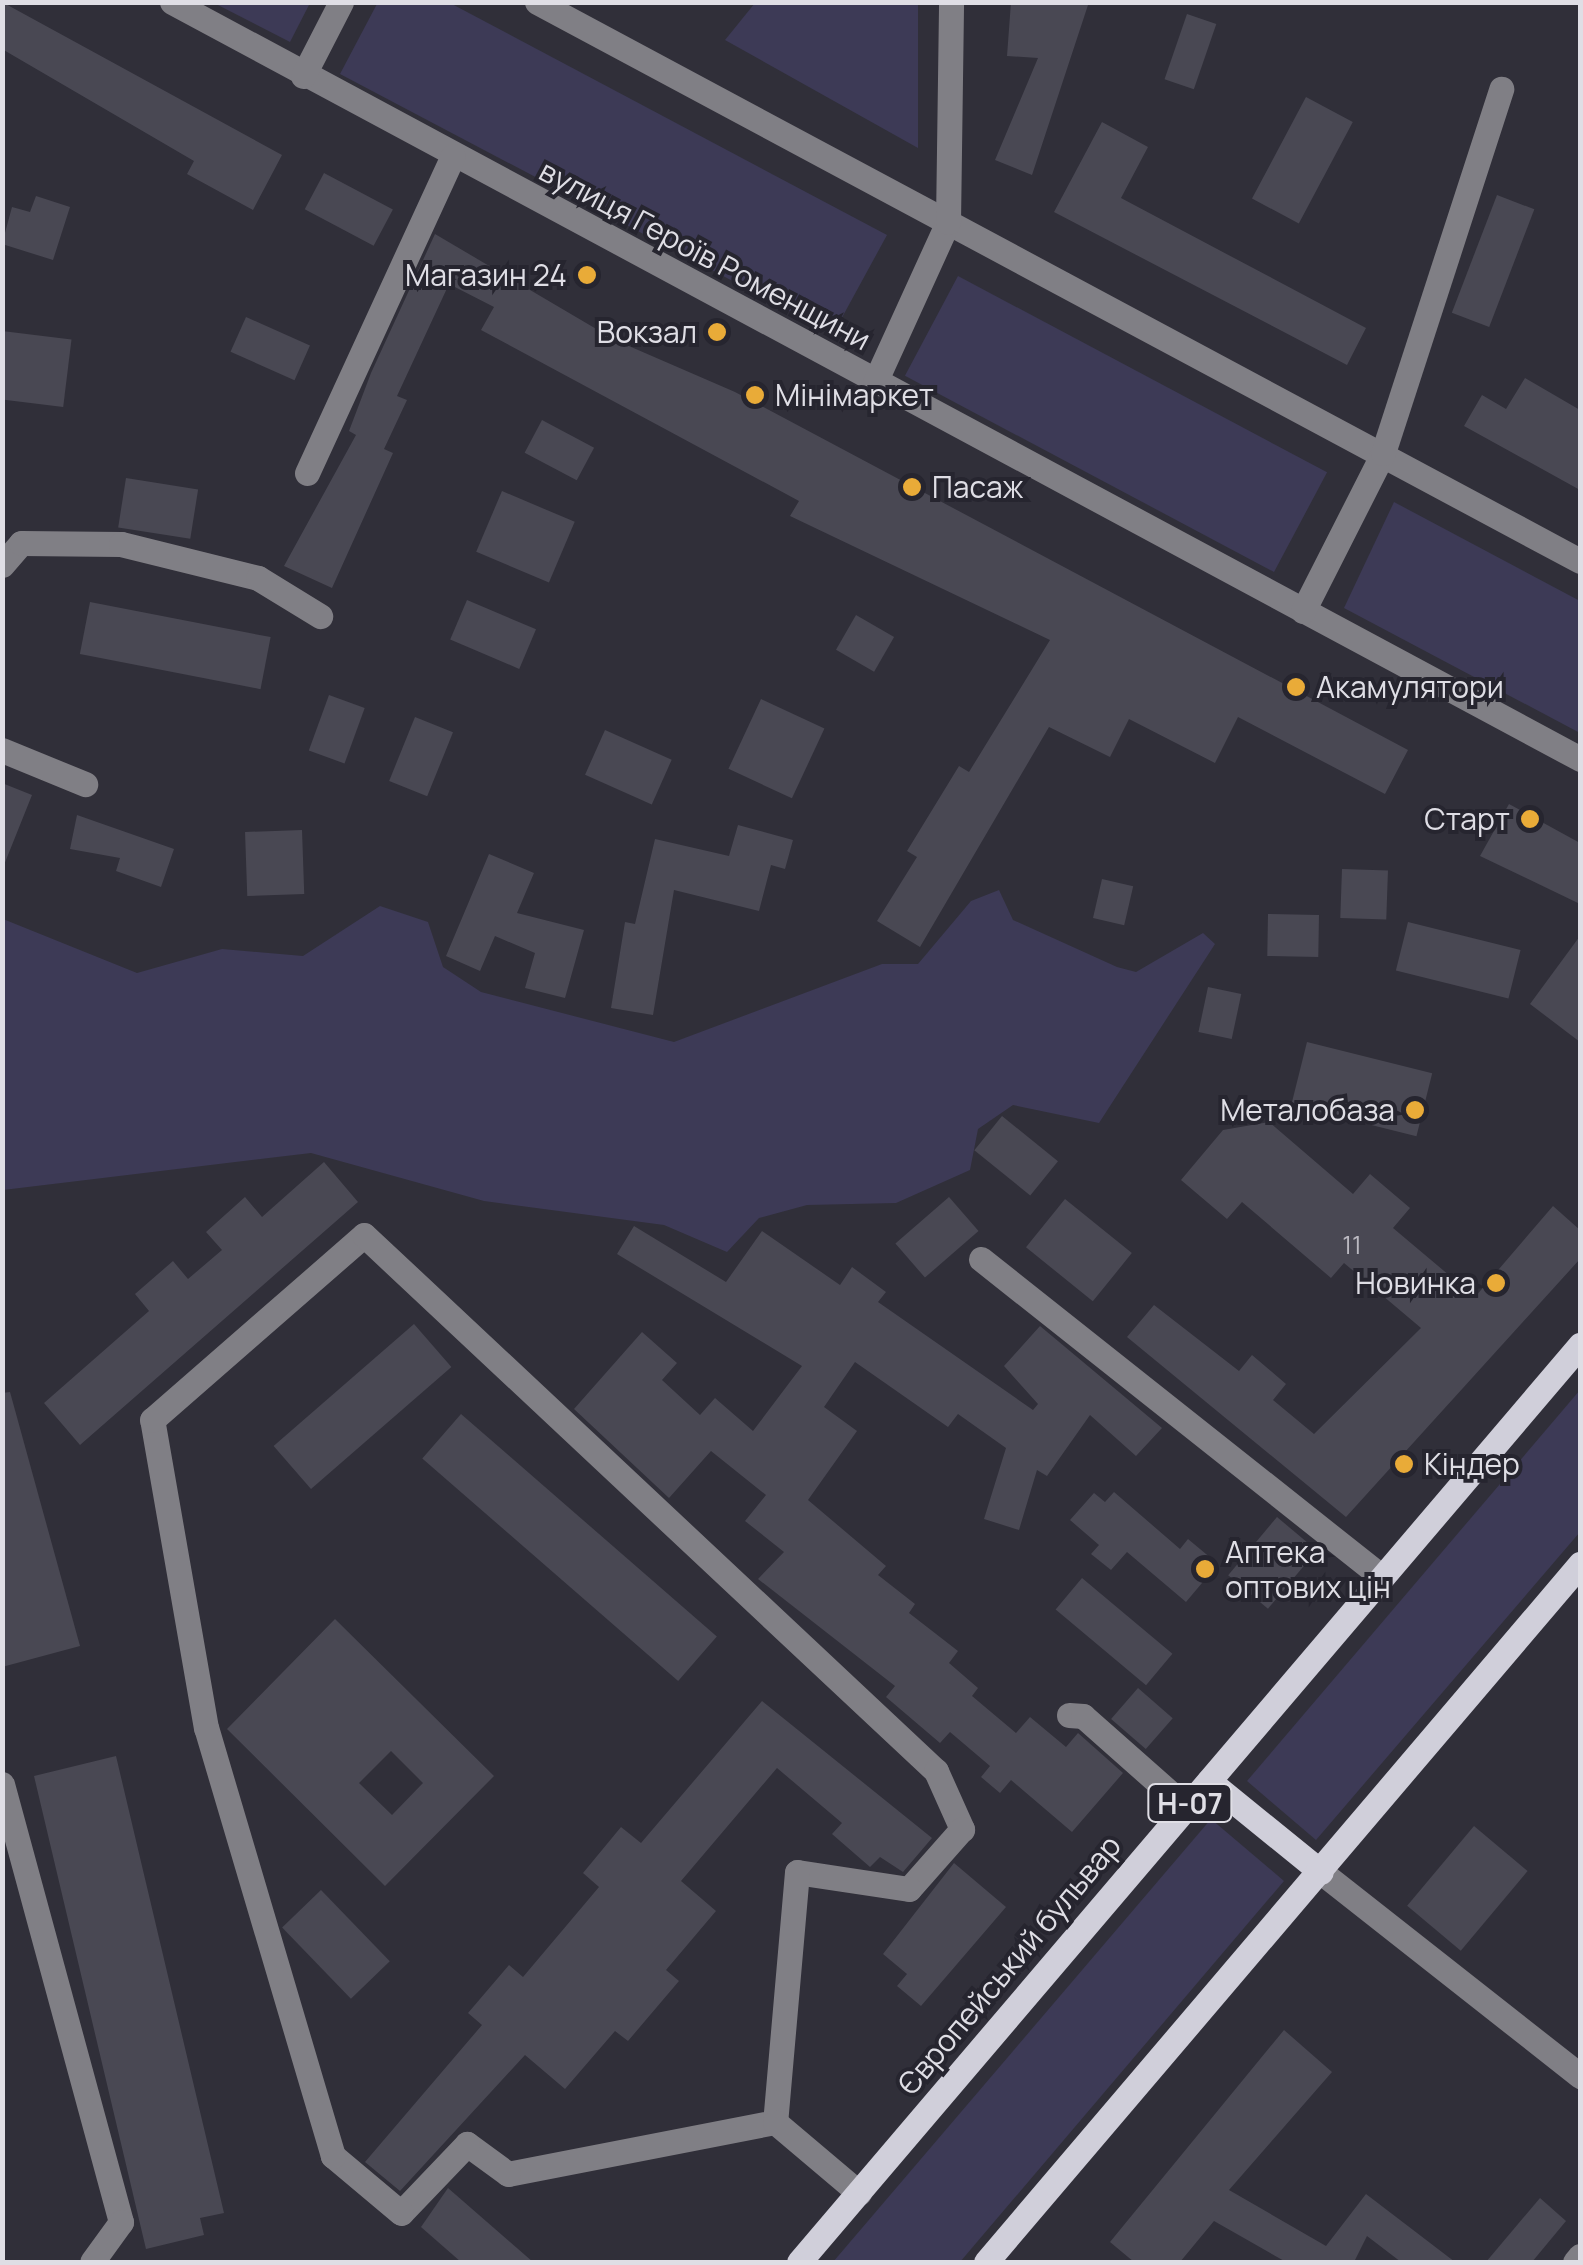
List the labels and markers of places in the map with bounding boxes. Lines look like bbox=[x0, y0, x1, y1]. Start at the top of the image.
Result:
place label: Магазин 24 bbox=[405, 257, 567, 293]
marker: Магазин 24 bbox=[576, 264, 598, 286]
place label: Вокзал bbox=[597, 314, 697, 350]
marker: Вокзал bbox=[706, 321, 728, 343]
place label: Мінімаркет bbox=[775, 377, 934, 413]
marker: Мінімаркет bbox=[744, 384, 766, 406]
place label: Пасаж bbox=[932, 469, 1024, 505]
marker: Пасаж bbox=[901, 476, 923, 498]
place label: Акамулятори bbox=[1316, 669, 1504, 705]
marker: Акамулятори bbox=[1285, 676, 1307, 698]
place label: Старт bbox=[1424, 801, 1510, 837]
marker: Старт bbox=[1519, 808, 1541, 830]
place label: Металобаза bbox=[1220, 1092, 1395, 1128]
marker: Металобаза bbox=[1404, 1099, 1426, 1121]
place label: Новинка bbox=[1355, 1265, 1476, 1301]
marker: Новинка bbox=[1485, 1272, 1507, 1294]
place label: Кіндер bbox=[1424, 1446, 1520, 1482]
marker: Кіндер bbox=[1393, 1453, 1415, 1475]
place label: Аптека оптових цін bbox=[1225, 1534, 1391, 1604]
marker: Аптека оптових цін bbox=[1194, 1558, 1216, 1580]

